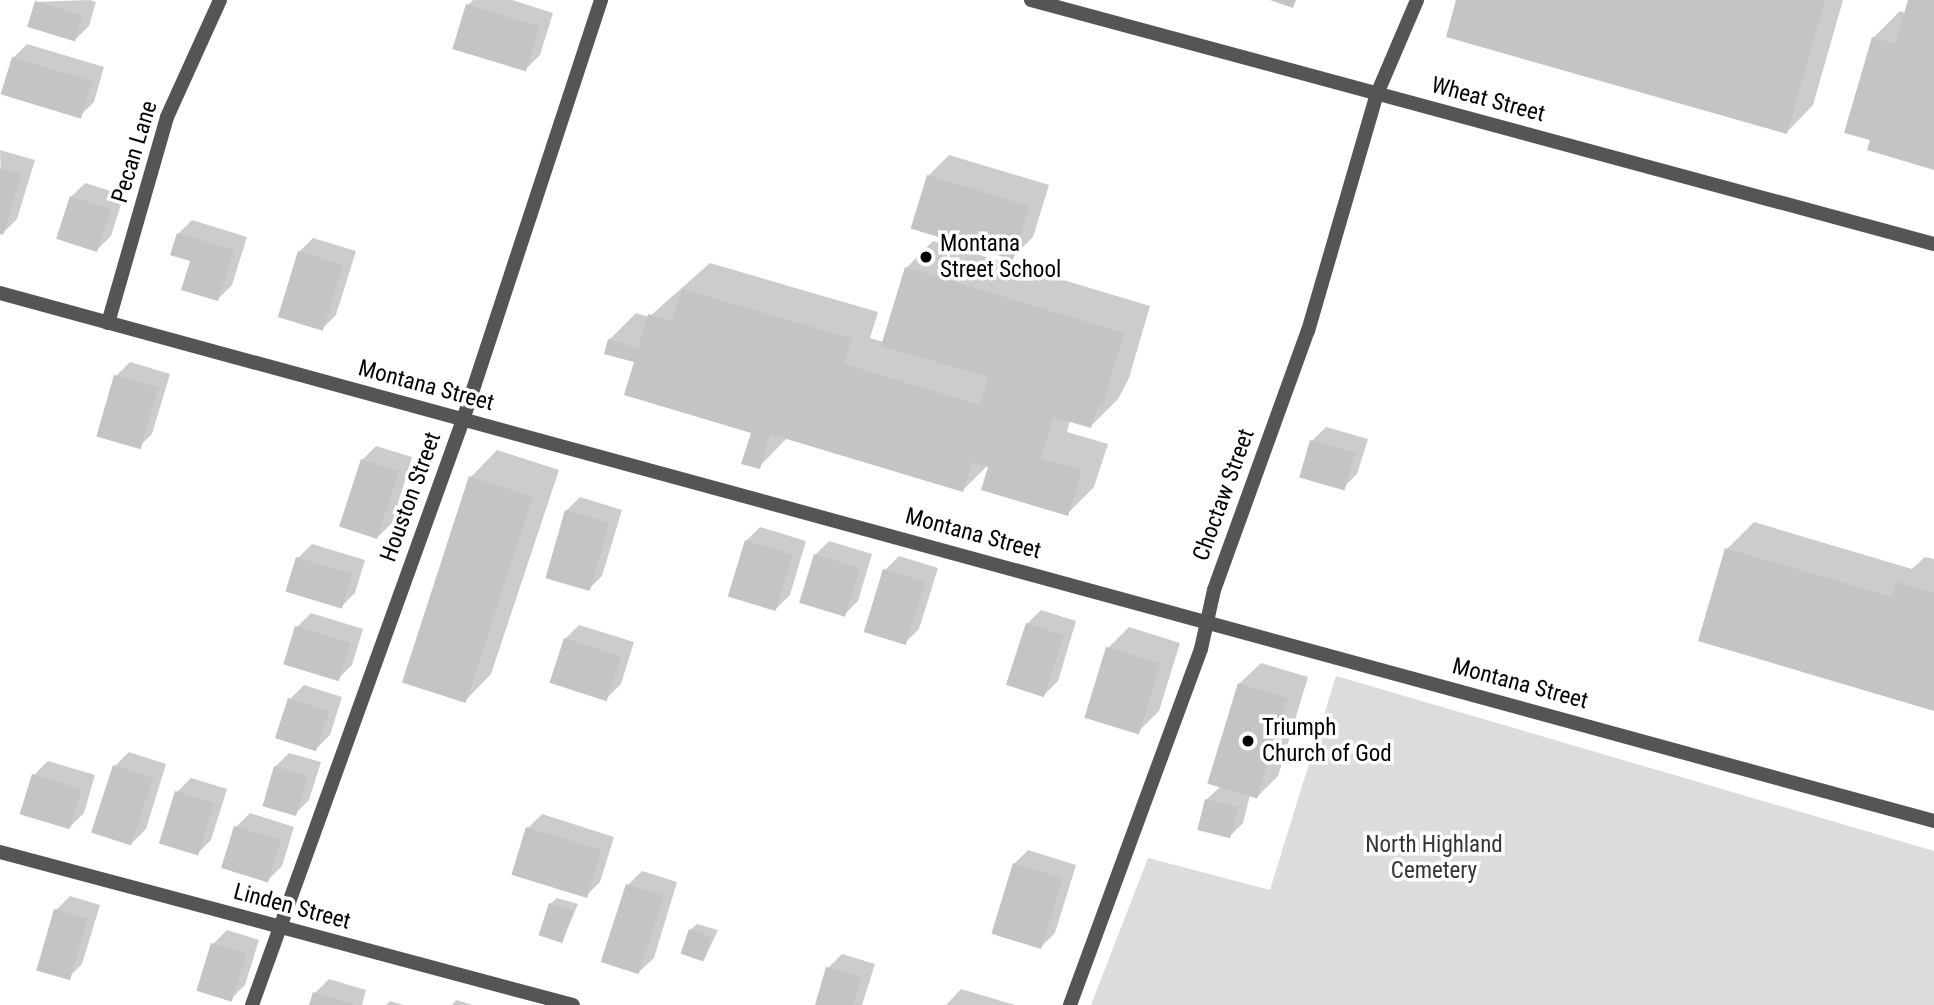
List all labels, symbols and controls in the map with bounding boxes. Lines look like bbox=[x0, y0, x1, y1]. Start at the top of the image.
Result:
street label: Wheat Street bbox=[1428, 72, 1548, 128]
street label: Pecan Lane bbox=[106, 98, 164, 206]
place label: Montana Street School bbox=[940, 230, 1061, 284]
marker: Montana Street School bbox=[918, 249, 934, 265]
street label: Montana Street bbox=[355, 355, 497, 417]
street label: Choctaw Street bbox=[1187, 425, 1261, 565]
street label: Houston Street bbox=[375, 428, 447, 566]
street label: Montana Street bbox=[902, 503, 1044, 565]
street label: Montana Street bbox=[1449, 653, 1591, 715]
place label: Triumph Church of God bbox=[1262, 714, 1392, 768]
marker: Triumph Church of God bbox=[1240, 733, 1256, 749]
park label: North Highland Cemetery bbox=[1365, 831, 1503, 885]
street label: Linden Street bbox=[231, 878, 353, 936]

